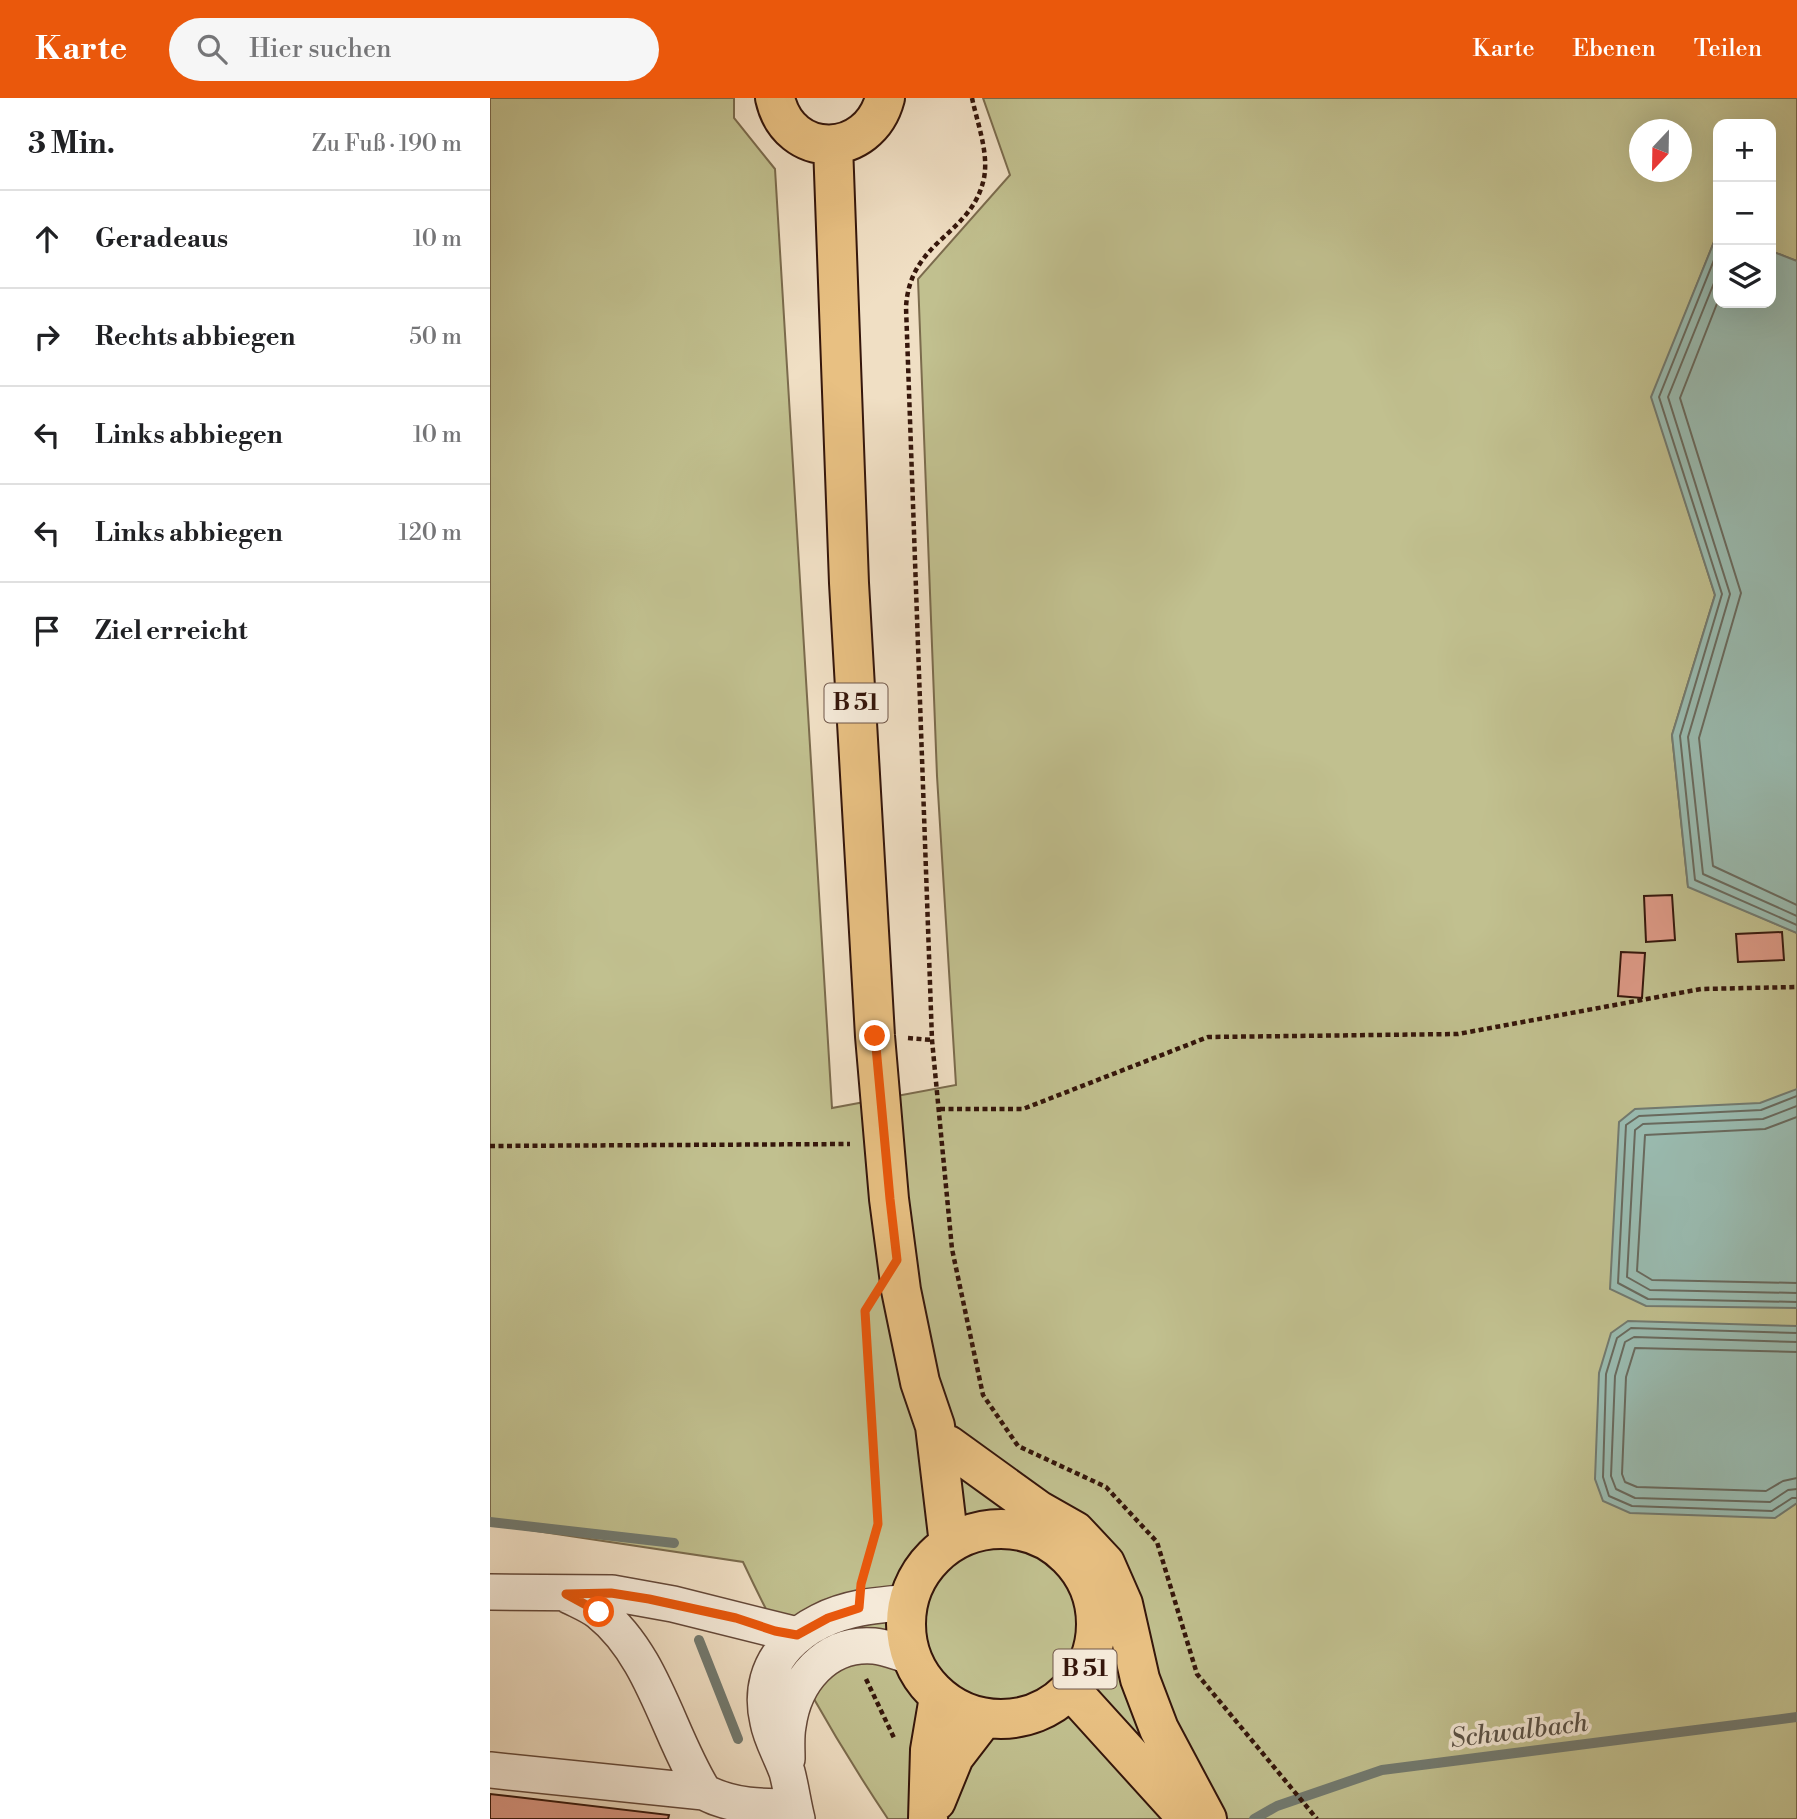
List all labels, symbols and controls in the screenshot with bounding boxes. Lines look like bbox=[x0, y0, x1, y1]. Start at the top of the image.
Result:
search box bbox=[169, 18, 659, 81]
text: Karte bbox=[35, 29, 127, 70]
icon: search bbox=[193, 30, 231, 68]
text: Hier suchen bbox=[249, 33, 392, 65]
text: Karte bbox=[1473, 34, 1535, 64]
text: Ebenen bbox=[1573, 34, 1656, 64]
text: Teilen bbox=[1694, 34, 1762, 64]
north arrow bbox=[1629, 119, 1692, 182]
map controls bbox=[1713, 119, 1776, 308]
button: + bbox=[1713, 119, 1776, 182]
text: 3 Min. bbox=[28, 125, 115, 163]
text: Zu Fuß · 190 m bbox=[312, 130, 462, 158]
button: − bbox=[1713, 182, 1776, 245]
icon: ahead bbox=[28, 220, 66, 258]
text: Geradeaus bbox=[95, 223, 228, 255]
text: 10 m bbox=[413, 225, 462, 253]
button: layers bbox=[1713, 245, 1776, 308]
icon: right bbox=[28, 318, 66, 356]
text: Rechts abbiegen bbox=[95, 321, 295, 353]
text: 50 m bbox=[409, 323, 462, 351]
icon: left bbox=[28, 416, 66, 454]
text: Links abbiegen bbox=[95, 419, 283, 451]
text: 10 m bbox=[413, 421, 462, 449]
icon: left bbox=[28, 514, 66, 552]
text: Links abbiegen bbox=[95, 517, 283, 549]
text: 120 m bbox=[398, 519, 462, 547]
icon: arrive bbox=[28, 612, 66, 650]
text: Ziel erreicht bbox=[95, 615, 247, 647]
road number: B 51 bbox=[824, 684, 888, 722]
route end bbox=[859, 1020, 890, 1051]
route start bbox=[583, 1596, 614, 1627]
road number: B 51 bbox=[1054, 1650, 1116, 1688]
water label: Schwalbach bbox=[1448, 1707, 1590, 1755]

